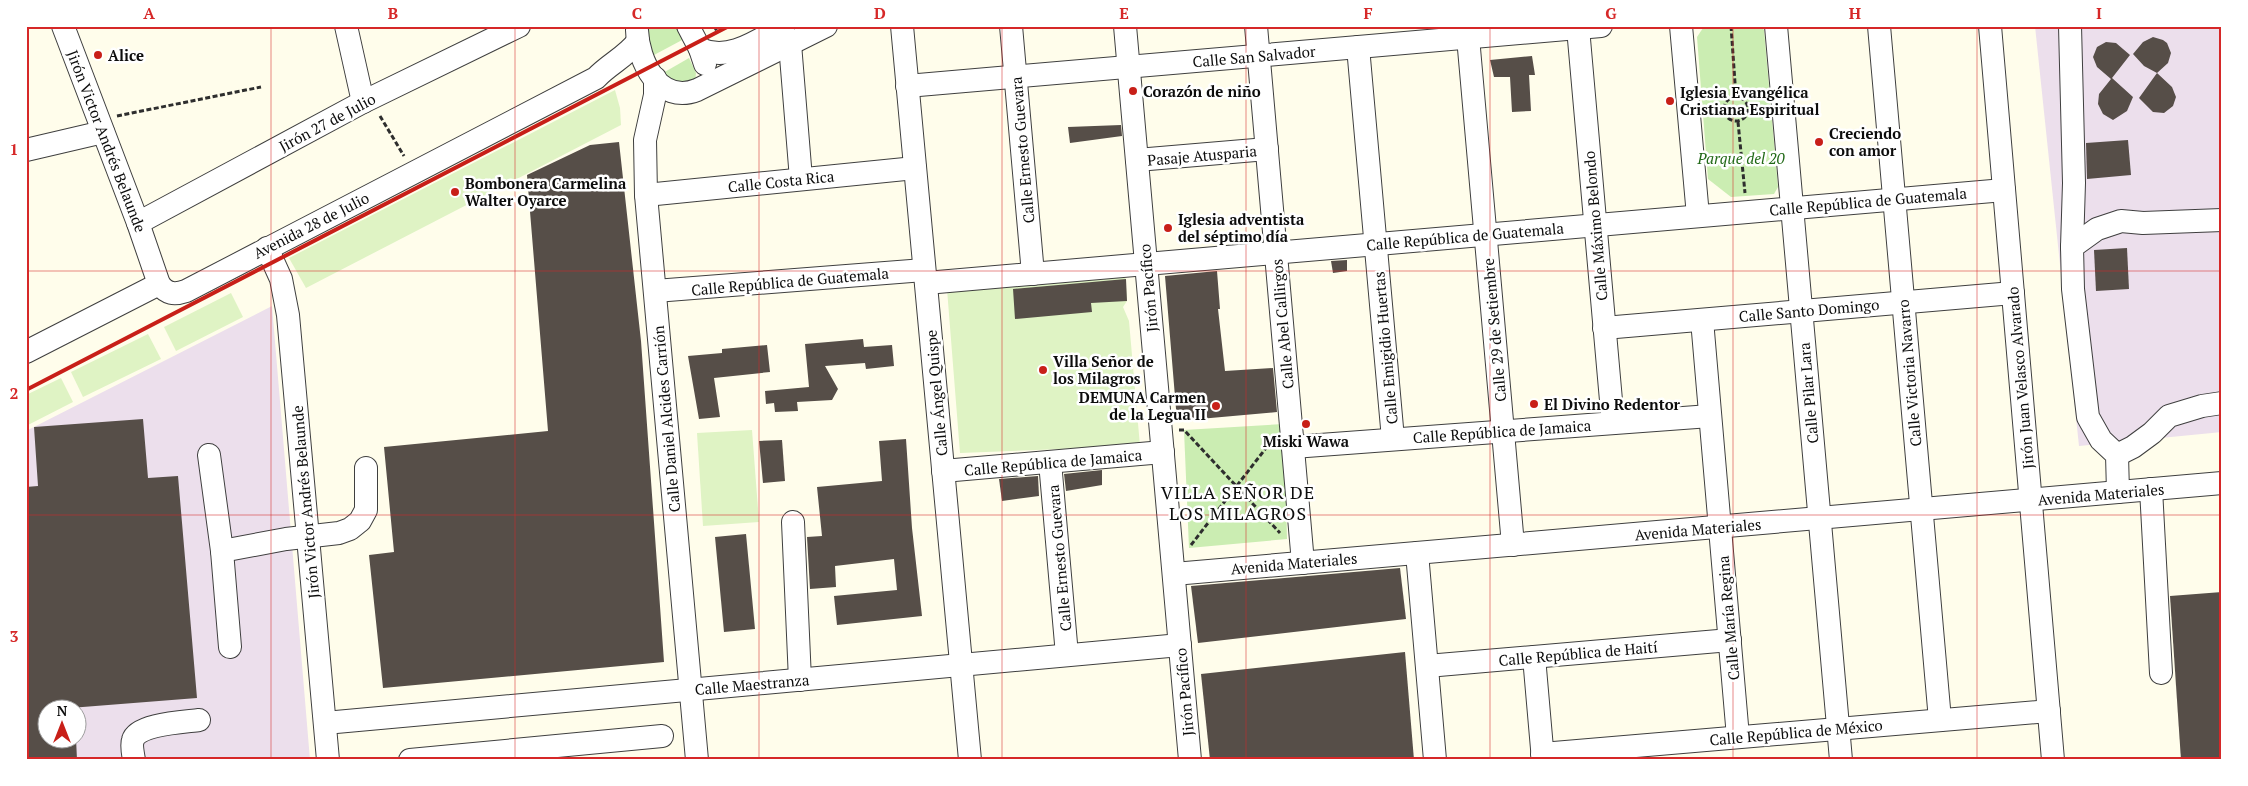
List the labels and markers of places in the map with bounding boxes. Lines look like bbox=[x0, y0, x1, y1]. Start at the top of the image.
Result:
place label: Alice bbox=[108, 45, 144, 65]
marker: Alice bbox=[92, 49, 104, 61]
place label: Corazón de niño bbox=[1143, 81, 1261, 101]
place label: Iglesia Evangélica Cristiana Espiritual bbox=[1680, 82, 1819, 119]
marker: Corazón de niño bbox=[1127, 85, 1139, 97]
marker: Iglesia Evangélica Cristiana Espiritual bbox=[1664, 95, 1676, 107]
place label: Creciendo con amor bbox=[1829, 123, 1901, 160]
marker: Creciendo con amor bbox=[1813, 136, 1825, 148]
place label: Bombonera Carmelina Walter Oyarce bbox=[465, 173, 627, 210]
marker: Bombonera Carmelina Walter Oyarce bbox=[449, 186, 461, 198]
place label: Iglesia adventista del séptimo día bbox=[1178, 209, 1305, 246]
marker: Iglesia adventista del séptimo día bbox=[1162, 222, 1174, 234]
place label: Villa Señor de los Milagros bbox=[1053, 351, 1154, 388]
marker: Villa Señor de los Milagros bbox=[1037, 364, 1049, 376]
place label: DEMUNA Carmen de la Legua II bbox=[1079, 387, 1206, 424]
place label: El Divino Redentor bbox=[1544, 394, 1681, 414]
marker: El Divino Redentor bbox=[1528, 398, 1540, 410]
marker: DEMUNA Carmen de la Legua II bbox=[1210, 400, 1222, 412]
marker: Miski Wawa bbox=[1300, 418, 1312, 430]
place label: Miski Wawa bbox=[1263, 431, 1350, 451]

